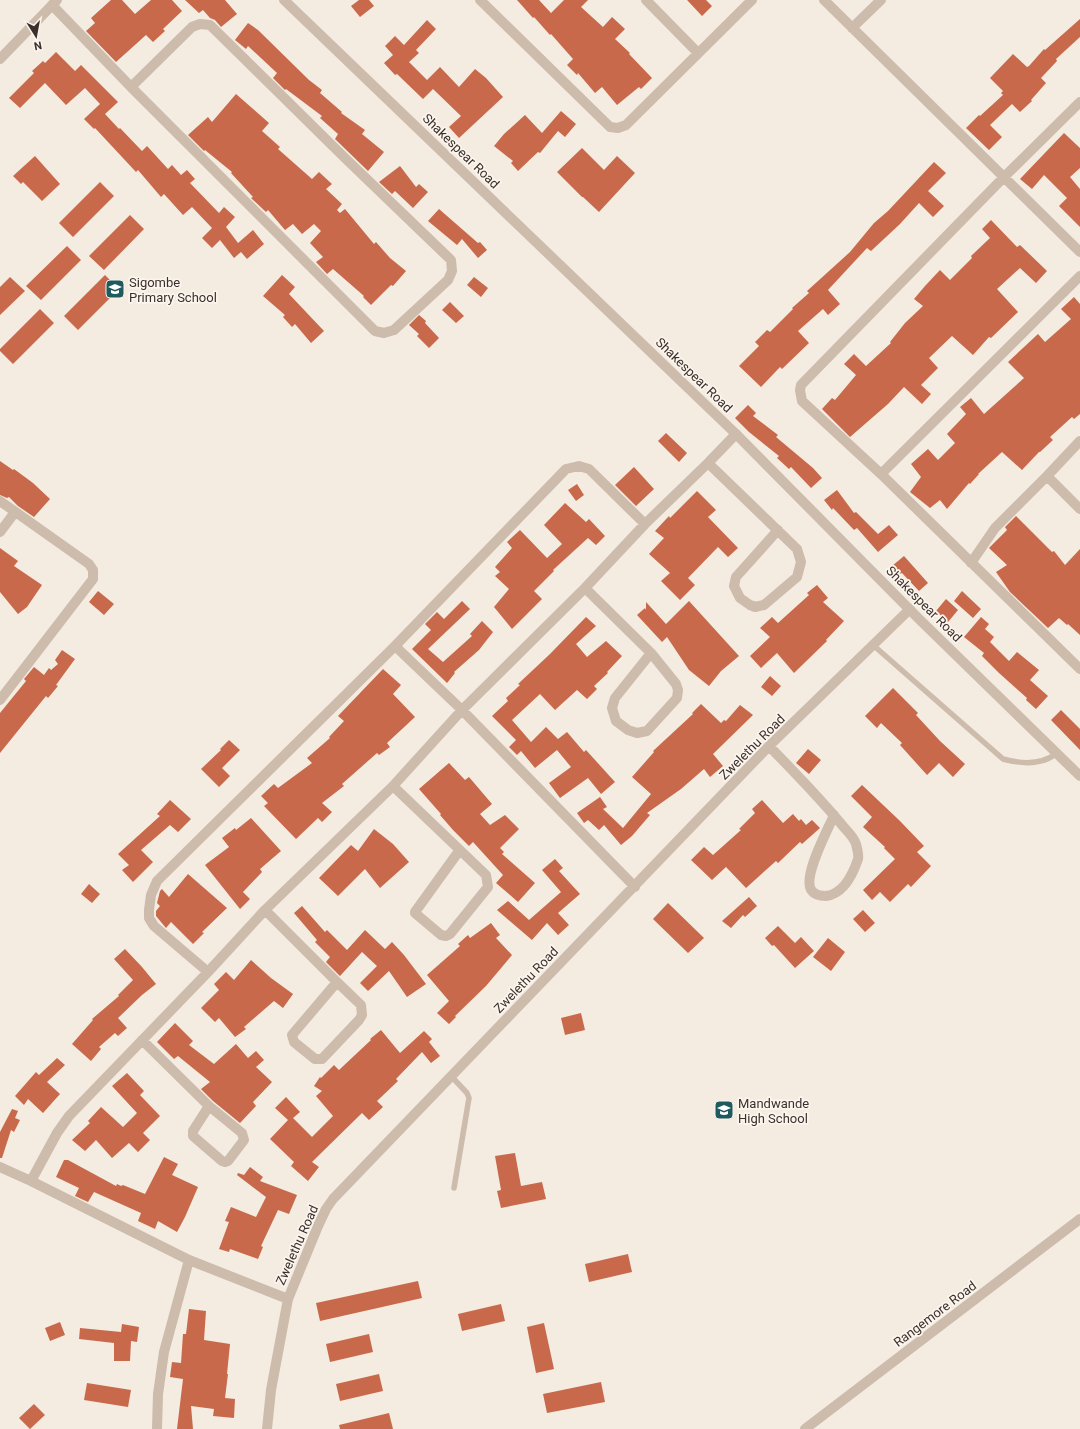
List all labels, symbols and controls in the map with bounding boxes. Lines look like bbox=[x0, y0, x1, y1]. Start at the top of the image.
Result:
north arrow bbox=[16, 16, 56, 56]
text: N bbox=[33, 38, 43, 52]
street label: Shakespear Road bbox=[420, 111, 502, 191]
place label: Sigombe Primary School bbox=[129, 275, 217, 305]
school or university icon: Sigombe Primary School bbox=[104, 278, 126, 300]
street label: Shakespear Road bbox=[653, 335, 735, 415]
street label: Shakespear Road bbox=[883, 563, 965, 645]
street label: Zwelethu Road bbox=[716, 711, 788, 783]
street label: Zwelethu Road bbox=[491, 944, 561, 1016]
place label: Mandwande High School bbox=[738, 1096, 809, 1126]
school or university icon: Mandwande High School bbox=[713, 1099, 735, 1121]
street label: Zwelethu Road bbox=[273, 1203, 321, 1287]
street label: Rangemore Road bbox=[891, 1278, 979, 1350]

